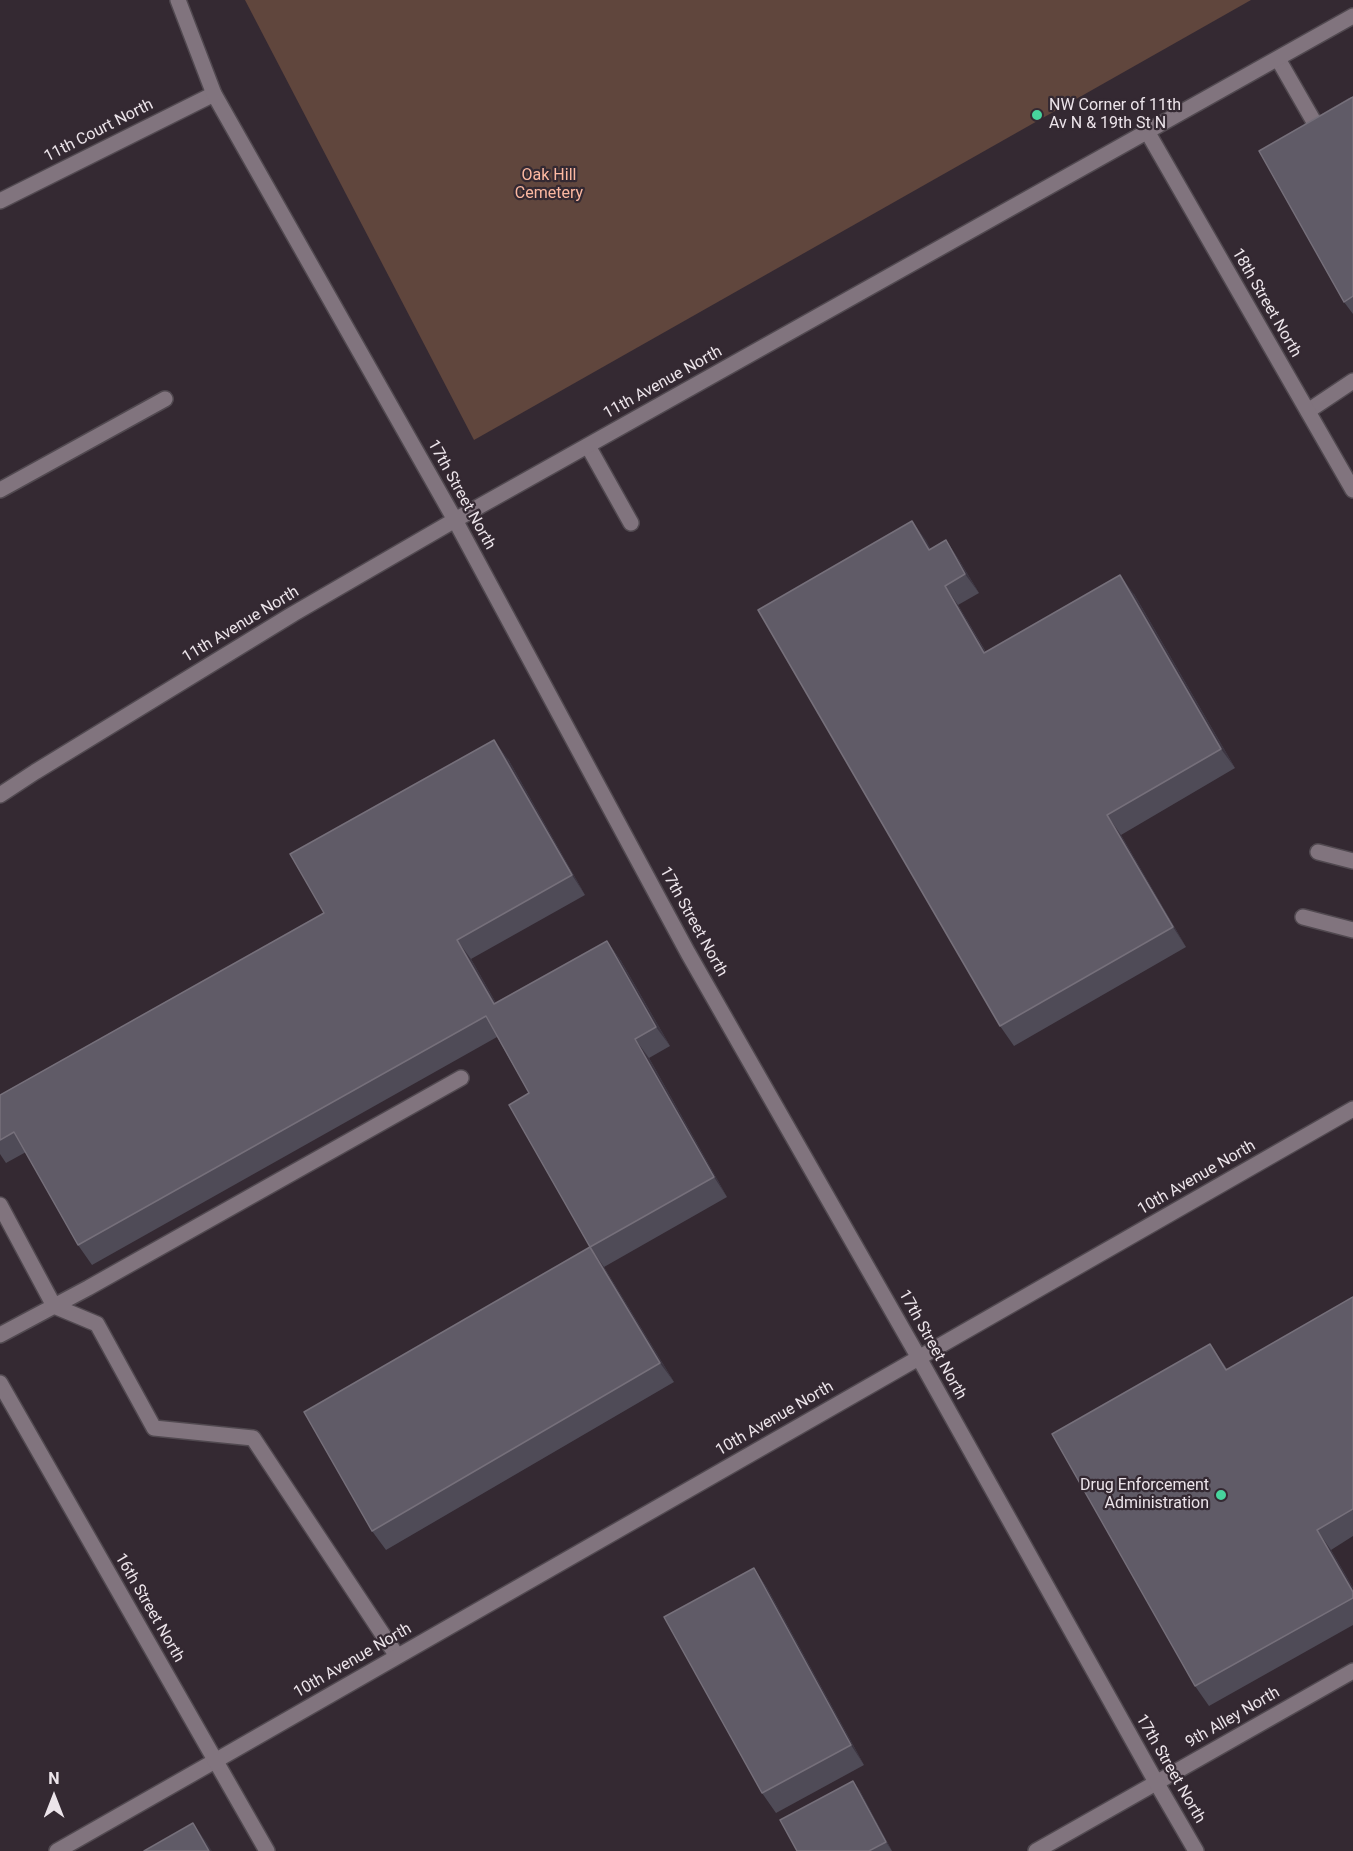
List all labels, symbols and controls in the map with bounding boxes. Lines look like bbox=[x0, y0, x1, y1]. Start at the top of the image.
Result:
street label: 11th Court North bbox=[41, 95, 157, 167]
place label: NW Corner of 11th Av N & 19th St N bbox=[1049, 96, 1181, 134]
marker: NW Corner of 11th Av N & 19th St N bbox=[1030, 108, 1044, 122]
park label: Oak Hill Cemetery bbox=[515, 166, 583, 204]
street label: 18th Street North bbox=[1227, 245, 1305, 361]
street label: 11th Avenue North bbox=[600, 342, 726, 424]
street label: 17th Street North bbox=[423, 437, 499, 553]
street label: 11th Avenue North bbox=[179, 583, 303, 667]
street label: 17th Street North bbox=[655, 864, 731, 980]
street label: 10th Avenue North bbox=[1135, 1137, 1259, 1219]
street label: 17th Street North bbox=[894, 1287, 970, 1403]
street label: 10th Avenue North bbox=[713, 1378, 837, 1460]
place label: Drug Enforcement Administration bbox=[1080, 1476, 1209, 1514]
marker: Drug Enforcement Administration bbox=[1214, 1488, 1228, 1502]
street label: 16th Street North bbox=[110, 1550, 188, 1666]
street label: 10th Avenue North bbox=[291, 1620, 415, 1702]
street label: 9th Alley North bbox=[1182, 1683, 1284, 1753]
street label: 17th Street North bbox=[1131, 1711, 1209, 1827]
north arrow bbox=[24, 1767, 84, 1827]
text: N bbox=[48, 1769, 60, 1788]

